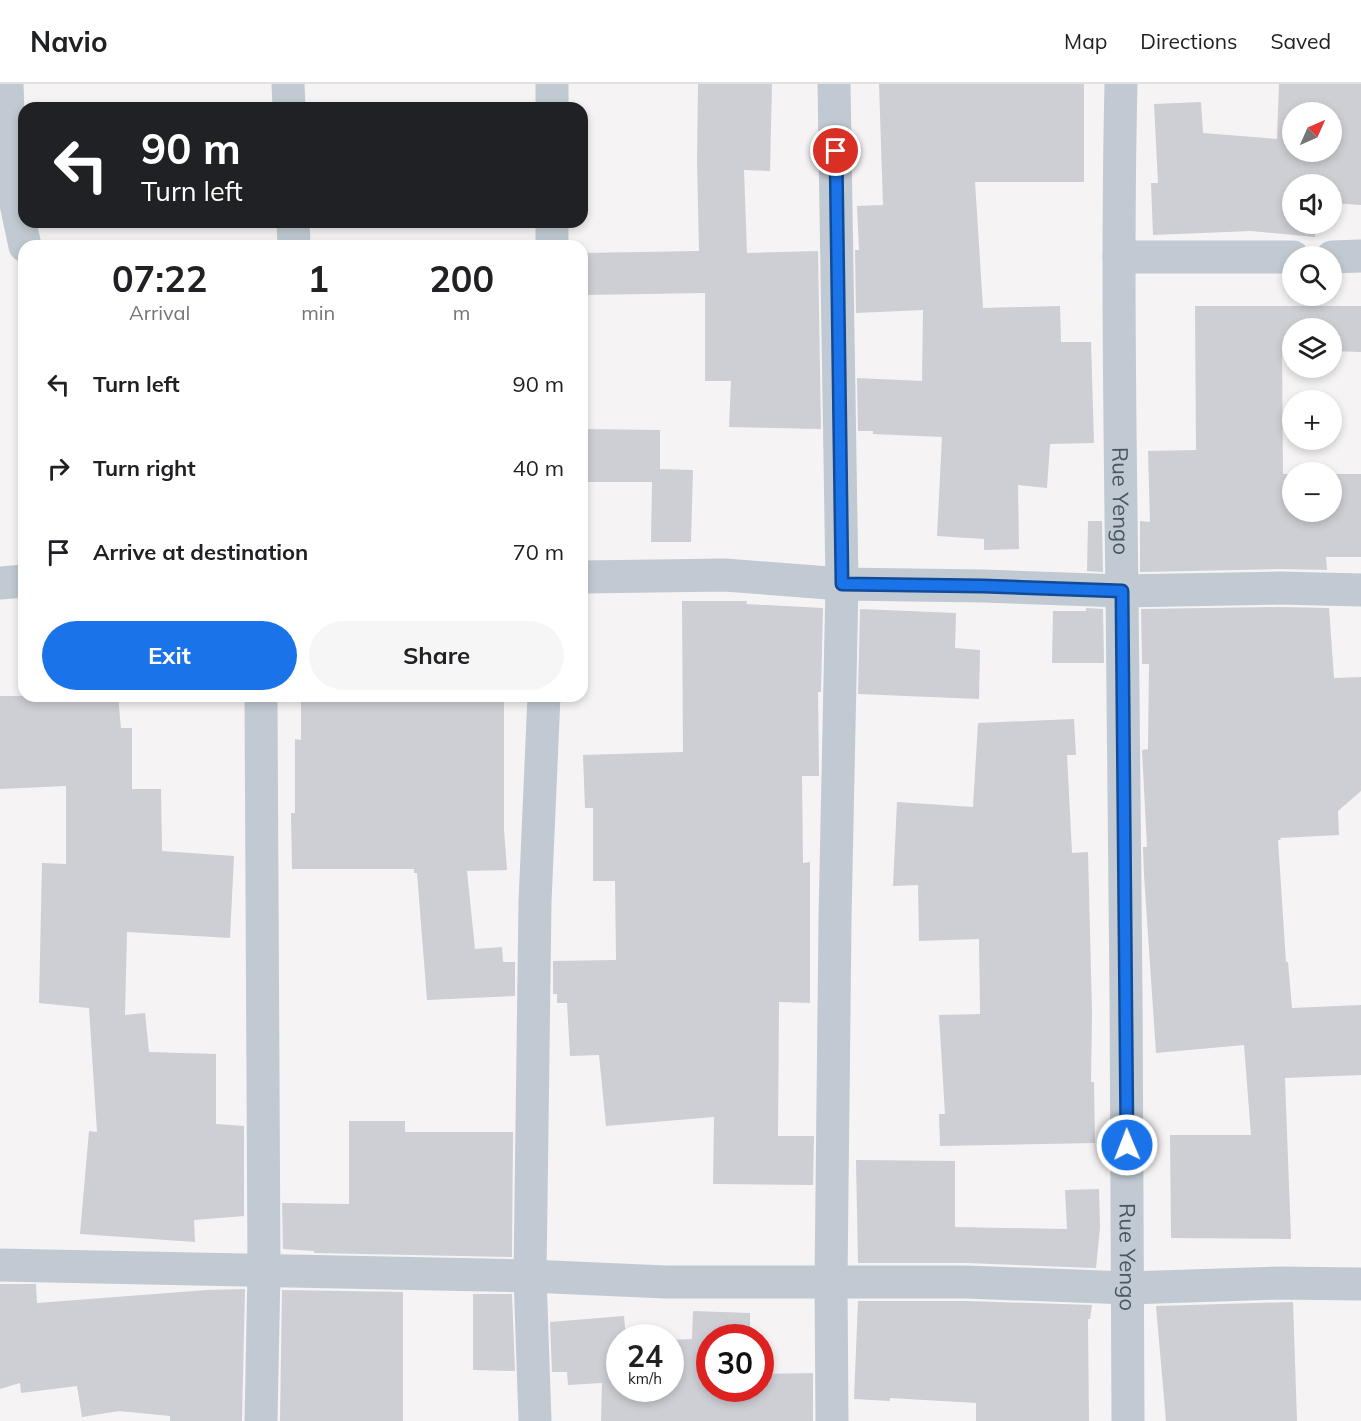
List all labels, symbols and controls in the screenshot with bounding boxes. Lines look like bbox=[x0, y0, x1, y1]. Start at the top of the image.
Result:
text: Navio bbox=[30, 24, 107, 59]
text: Map bbox=[1064, 28, 1107, 54]
text: Directions bbox=[1140, 28, 1237, 54]
text: Saved bbox=[1270, 28, 1331, 54]
north arrow bbox=[1282, 102, 1342, 162]
map controls bbox=[1282, 102, 1342, 522]
text: 90 m bbox=[141, 122, 241, 175]
pin bbox=[810, 125, 861, 176]
icon: left bbox=[42, 126, 120, 204]
icon: arrive bbox=[819, 134, 852, 167]
text: Turn left bbox=[141, 174, 243, 208]
button: sound bbox=[1282, 174, 1342, 234]
button: search bbox=[1282, 246, 1342, 306]
text: 07:22 bbox=[112, 256, 207, 301]
text: 1 bbox=[307, 256, 329, 301]
text: 200 bbox=[429, 256, 494, 301]
text: Arrival bbox=[129, 300, 190, 325]
text: min bbox=[301, 300, 335, 325]
text: m bbox=[453, 300, 470, 325]
button: layers bbox=[1282, 318, 1342, 378]
icon: left bbox=[42, 368, 75, 401]
text: Turn left bbox=[93, 370, 180, 398]
text: 90 m bbox=[513, 370, 564, 398]
button: + bbox=[1282, 390, 1342, 450]
street label: Rue Yengo bbox=[1106, 447, 1136, 555]
icon: right bbox=[42, 452, 75, 485]
text: Turn right bbox=[93, 454, 196, 482]
text: 40 m bbox=[513, 454, 564, 482]
button: − bbox=[1282, 462, 1342, 522]
icon: arrive bbox=[42, 536, 75, 569]
text: Arrive at destination bbox=[93, 538, 308, 566]
text: 70 m bbox=[513, 538, 564, 566]
button: Exit bbox=[42, 621, 297, 690]
button: Share bbox=[309, 621, 564, 690]
position arrow bbox=[1095, 1113, 1159, 1177]
street label: Rue Yengo bbox=[1113, 1203, 1142, 1311]
speed limit sign: 30 bbox=[696, 1324, 774, 1402]
text: 24 bbox=[627, 1337, 663, 1375]
text: km/h bbox=[628, 1369, 662, 1388]

